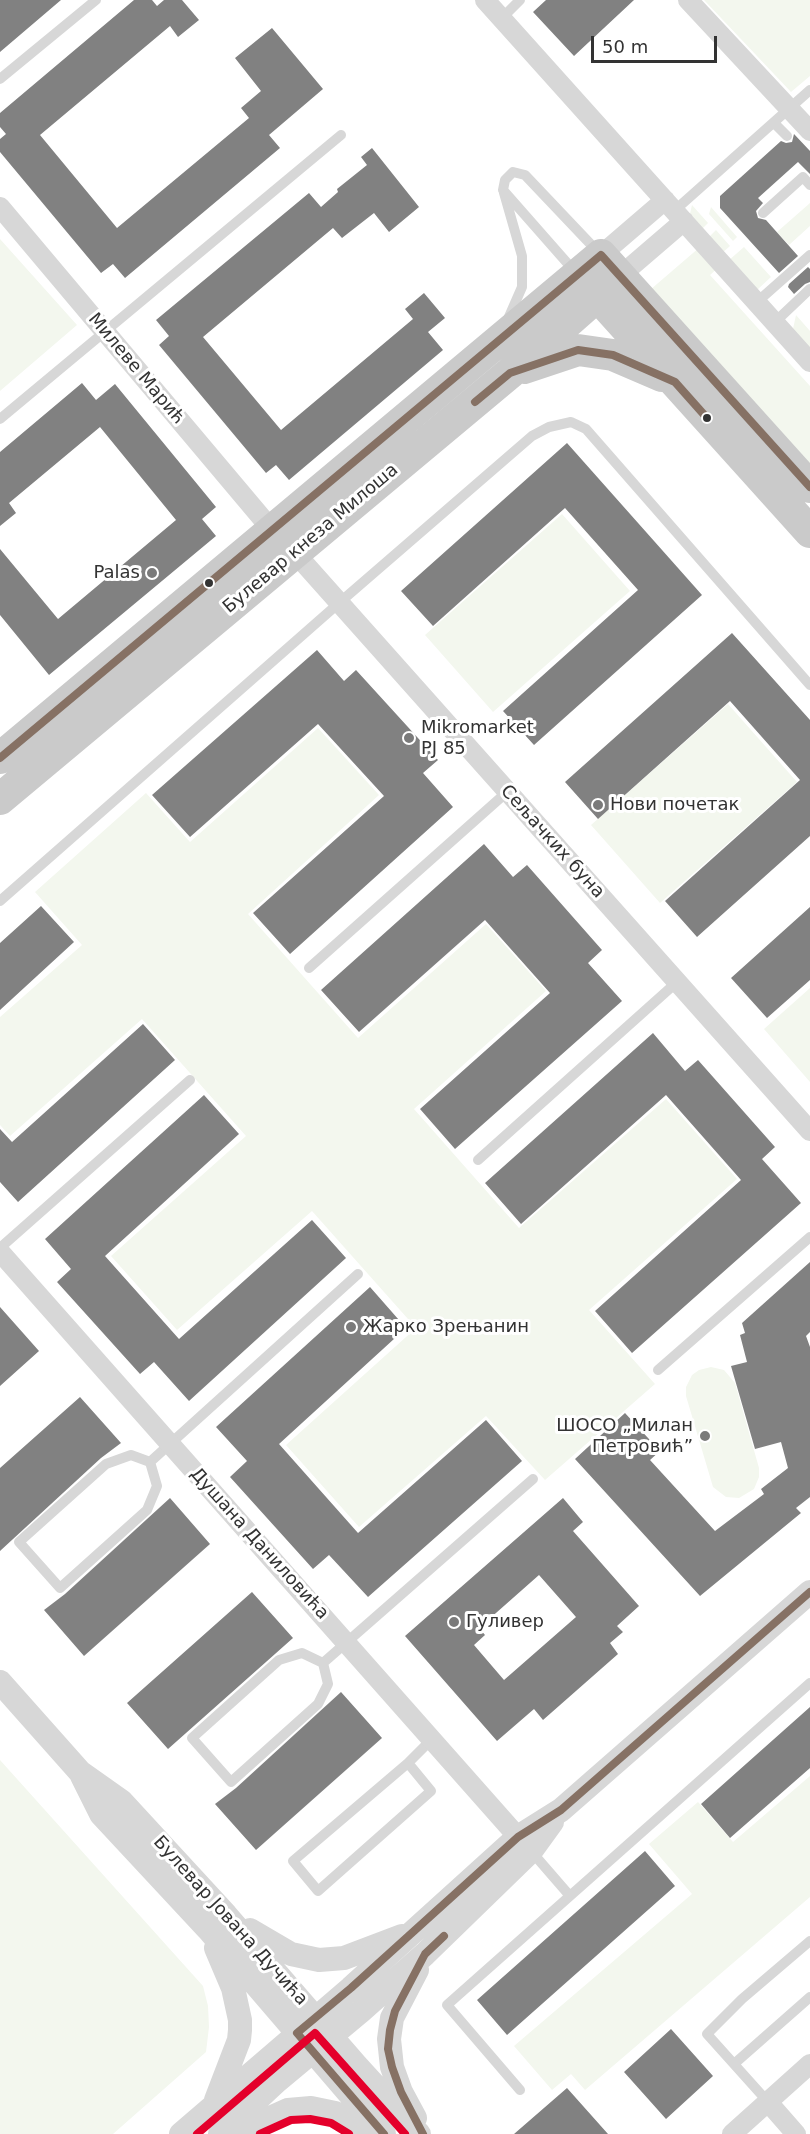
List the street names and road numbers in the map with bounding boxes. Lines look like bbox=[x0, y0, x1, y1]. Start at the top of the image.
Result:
street label: Милеве Марић bbox=[83, 309, 189, 429]
street label: Булевар кнеза Милоша bbox=[219, 459, 403, 619]
street label: Сељачких буна bbox=[495, 781, 609, 903]
street label: Душана Даниловића bbox=[185, 1464, 333, 1624]
street label: Булевар Јована Дучића bbox=[148, 1832, 312, 2010]

